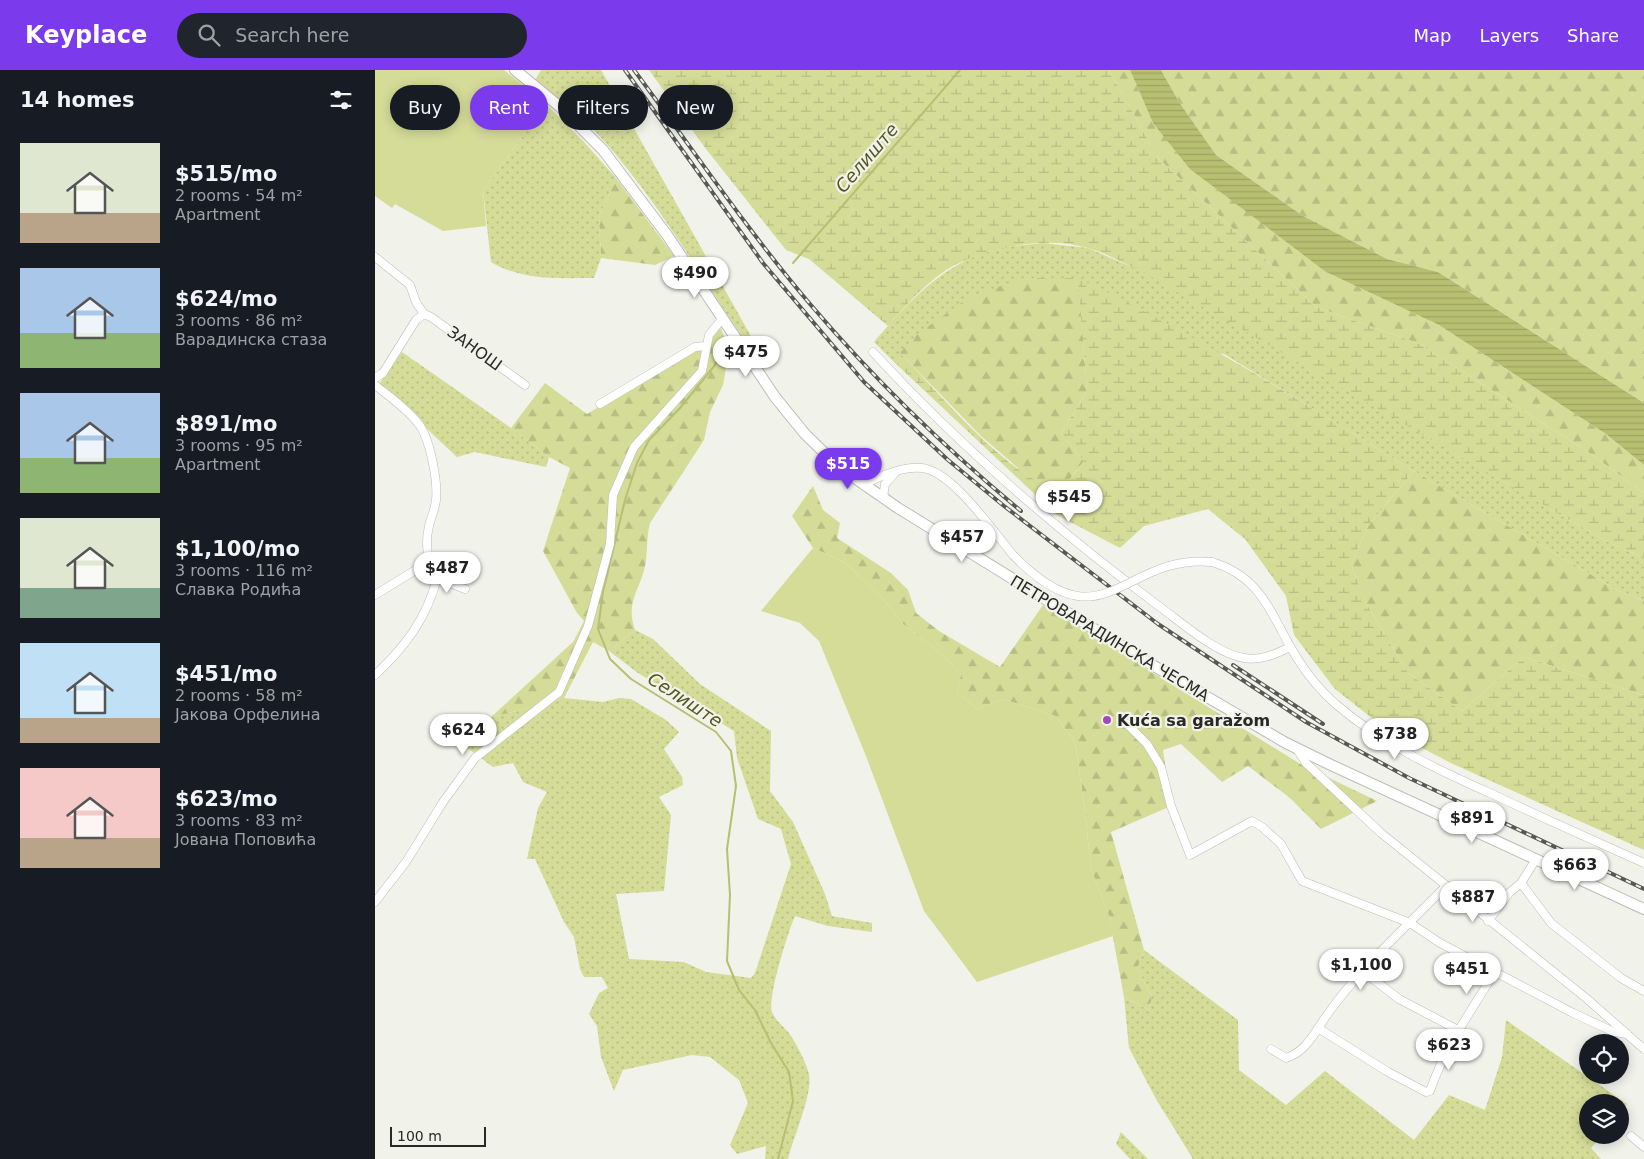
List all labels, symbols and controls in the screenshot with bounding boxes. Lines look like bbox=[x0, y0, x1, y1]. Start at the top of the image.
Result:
search box bbox=[177, 13, 527, 58]
text: Keyplace bbox=[25, 21, 147, 49]
icon: search bbox=[195, 21, 223, 49]
text: Search here bbox=[235, 24, 349, 46]
text: Map bbox=[1413, 25, 1451, 46]
text: Layers bbox=[1479, 25, 1539, 46]
text: Share bbox=[1567, 25, 1619, 46]
chip: Buy bbox=[390, 85, 460, 130]
chip: Rent bbox=[470, 85, 548, 130]
chip: Filters bbox=[558, 85, 648, 130]
chip: New bbox=[658, 85, 733, 130]
icon: filters bbox=[327, 86, 355, 114]
text: 14 homes bbox=[20, 88, 135, 112]
water label: Селиште bbox=[831, 119, 902, 197]
text: $515/mo bbox=[175, 162, 277, 186]
icon: home bbox=[60, 163, 120, 223]
text: 2 rooms · 54 m² bbox=[175, 186, 303, 205]
text: Apartment bbox=[175, 205, 261, 224]
pin: $490 bbox=[665, 256, 725, 299]
text: $490 bbox=[673, 263, 717, 282]
text: $624/mo bbox=[175, 287, 277, 311]
icon: home bbox=[60, 288, 120, 348]
text: 3 rooms · 86 m² bbox=[175, 311, 303, 330]
street label: ЗАНОШ bbox=[444, 322, 506, 375]
text: Варадинска стаза bbox=[175, 330, 327, 349]
pin: $475 bbox=[716, 336, 776, 378]
text: $475 bbox=[724, 342, 768, 361]
text: $891/mo bbox=[175, 412, 277, 436]
icon: home bbox=[60, 413, 120, 473]
text: 3 rooms · 95 m² bbox=[175, 436, 303, 455]
pin: $515 bbox=[818, 448, 878, 490]
text: $515 bbox=[826, 454, 870, 473]
text: Apartment bbox=[175, 455, 261, 474]
pin: $545 bbox=[1039, 480, 1099, 523]
text: $545 bbox=[1047, 487, 1091, 506]
pin: $457 bbox=[932, 520, 992, 563]
text: $457 bbox=[940, 527, 984, 546]
text: $1,100/mo bbox=[175, 537, 300, 561]
icon: home bbox=[60, 538, 120, 598]
pin: $487 bbox=[417, 552, 477, 594]
text: $487 bbox=[425, 558, 469, 577]
text: 3 rooms · 116 m² bbox=[175, 561, 313, 580]
street label: ПЕТРОВАРАДИНСКА ЧЕСМА bbox=[1007, 571, 1213, 706]
text: Славка Родића bbox=[175, 580, 301, 599]
text: $451/mo bbox=[175, 662, 277, 686]
icon: home bbox=[60, 663, 120, 723]
water label: Селиште bbox=[644, 668, 727, 732]
text: 2 rooms · 58 m² bbox=[175, 686, 303, 705]
text: Јакова Орфелина bbox=[175, 705, 320, 724]
place label: Kuća sa garažom bbox=[1117, 711, 1270, 730]
pin: $624 bbox=[433, 714, 493, 756]
marker: Kuća sa garažom bbox=[1101, 714, 1113, 726]
pin: $738 bbox=[1365, 718, 1425, 760]
text: $624 bbox=[441, 720, 485, 739]
text: $738 bbox=[1373, 724, 1417, 743]
text: $623/mo bbox=[175, 787, 277, 811]
icon: home bbox=[60, 788, 120, 848]
pin: $891 bbox=[1442, 802, 1502, 844]
text: $891 bbox=[1450, 808, 1494, 827]
text: 3 rooms · 83 m² bbox=[175, 811, 303, 830]
text: Јована Поповића bbox=[175, 830, 316, 849]
pin: $663 bbox=[1545, 848, 1605, 891]
text: $663 bbox=[1553, 855, 1597, 874]
pin: $887 bbox=[1443, 880, 1503, 923]
text: $887 bbox=[1451, 887, 1495, 906]
pin: $1,100 bbox=[1320, 948, 1402, 991]
pin: $451 bbox=[1437, 952, 1497, 995]
text: $1,100 bbox=[1330, 955, 1392, 974]
text: $451 bbox=[1445, 959, 1489, 978]
pin: $623 bbox=[1419, 1028, 1479, 1071]
map controls bbox=[1579, 1034, 1629, 1144]
button: locate bbox=[1579, 1034, 1629, 1084]
text: $623 bbox=[1427, 1035, 1471, 1054]
button: layers bbox=[1579, 1094, 1629, 1144]
scale bar bbox=[390, 1124, 486, 1147]
text: 100 m bbox=[397, 1128, 442, 1144]

